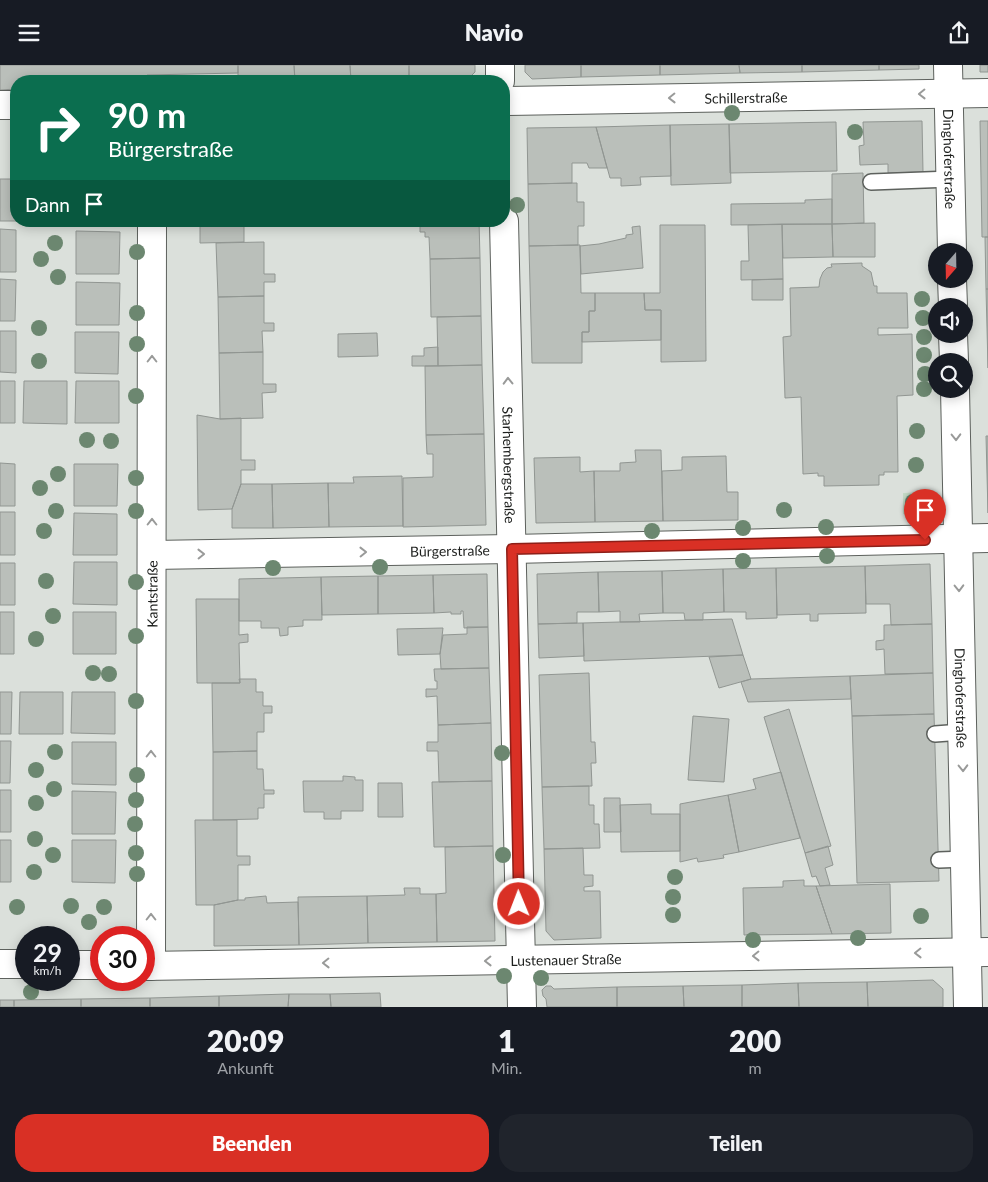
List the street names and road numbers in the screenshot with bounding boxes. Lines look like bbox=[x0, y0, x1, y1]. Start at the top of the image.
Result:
street label: Schillerstraße bbox=[704, 88, 788, 106]
street label: Dinghoferstraße bbox=[940, 109, 960, 209]
street label: Starhembergstraße bbox=[500, 406, 519, 524]
street label: Bürgerstraße bbox=[410, 541, 490, 559]
street label: Kantstraße bbox=[143, 560, 160, 628]
street label: Dinghoferstraße bbox=[952, 648, 971, 748]
street label: Lustenauer Straße bbox=[510, 950, 622, 968]

